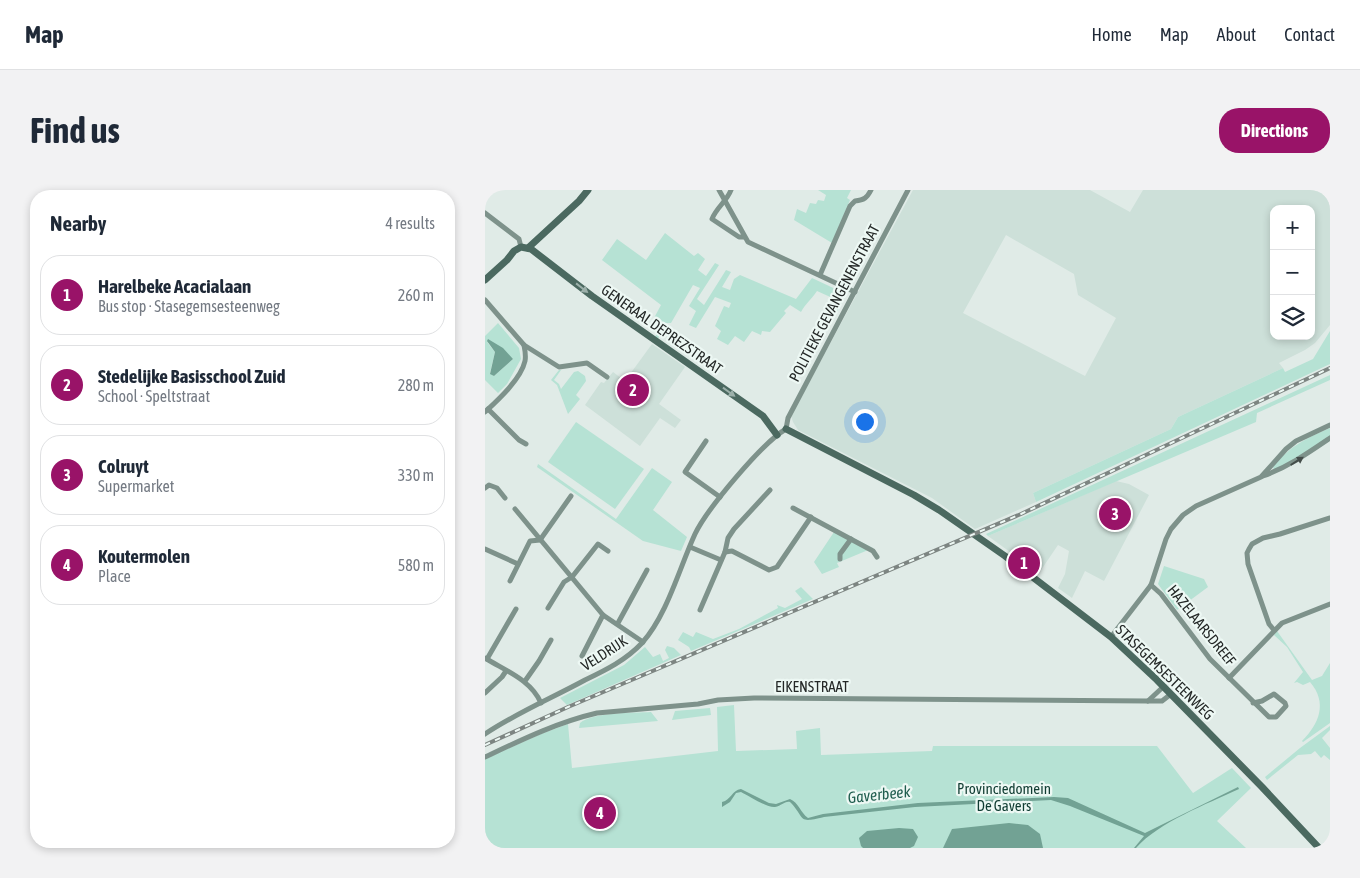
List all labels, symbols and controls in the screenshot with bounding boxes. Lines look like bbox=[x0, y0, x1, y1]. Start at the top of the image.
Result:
text: Map bbox=[25, 21, 64, 48]
text: Home bbox=[1092, 24, 1132, 45]
text: Map bbox=[1160, 24, 1189, 45]
text: About bbox=[1217, 24, 1256, 45]
text: Contact bbox=[1284, 24, 1335, 45]
button: Directions bbox=[1219, 108, 1330, 153]
text: Find us bbox=[30, 110, 120, 150]
map controls bbox=[1270, 205, 1315, 340]
button: + bbox=[1270, 205, 1315, 250]
text: Nearby bbox=[50, 211, 106, 235]
text: 4 results bbox=[385, 214, 435, 232]
street label: POLITIEKE GEVANGENENSTRAAT bbox=[785, 221, 883, 384]
button: − bbox=[1270, 250, 1315, 295]
text: Harelbeke Acacialaan bbox=[98, 275, 251, 297]
street label: GENERAAL DEPREZSTRAAT bbox=[598, 281, 726, 377]
one-way arrow bbox=[575, 283, 588, 294]
text: 1 bbox=[63, 286, 71, 304]
text: 260 m bbox=[398, 286, 434, 304]
button: layers bbox=[1270, 295, 1315, 340]
text: Bus stop · Stasegemsesteenweg bbox=[98, 297, 280, 315]
text: Stedelijke Basisschool Zuid bbox=[98, 365, 286, 387]
pin: 2 bbox=[617, 371, 649, 409]
text: 2 bbox=[63, 376, 71, 394]
text: 280 m bbox=[398, 376, 434, 394]
text: School · Speltstraat bbox=[98, 387, 210, 405]
one-way arrow bbox=[722, 387, 736, 397]
your location bbox=[852, 409, 878, 435]
text: Colruyt bbox=[98, 455, 149, 477]
one-way arrow bbox=[1290, 456, 1303, 465]
text: 3 bbox=[63, 466, 71, 484]
text: 330 m bbox=[398, 466, 434, 484]
text: Supermarket bbox=[98, 477, 174, 495]
pin: 3 bbox=[1099, 495, 1131, 533]
pin: 1 bbox=[1008, 544, 1040, 582]
text: Koutermolen bbox=[98, 545, 190, 567]
text: 4 bbox=[63, 556, 71, 574]
text: 580 m bbox=[398, 556, 434, 574]
text: Place bbox=[98, 567, 131, 585]
street label: HAZELAARSDREEF bbox=[1164, 581, 1240, 669]
street label: STASEGEMSESTEENWEG bbox=[1113, 621, 1217, 723]
street label: VELDRIJK bbox=[578, 632, 631, 674]
street label: EIKENSTRAAT bbox=[775, 678, 849, 695]
park label: Provinciedomein De Gavers bbox=[957, 780, 1051, 814]
water label: Gaverbeek bbox=[847, 782, 912, 806]
pin: 4 bbox=[584, 794, 616, 832]

